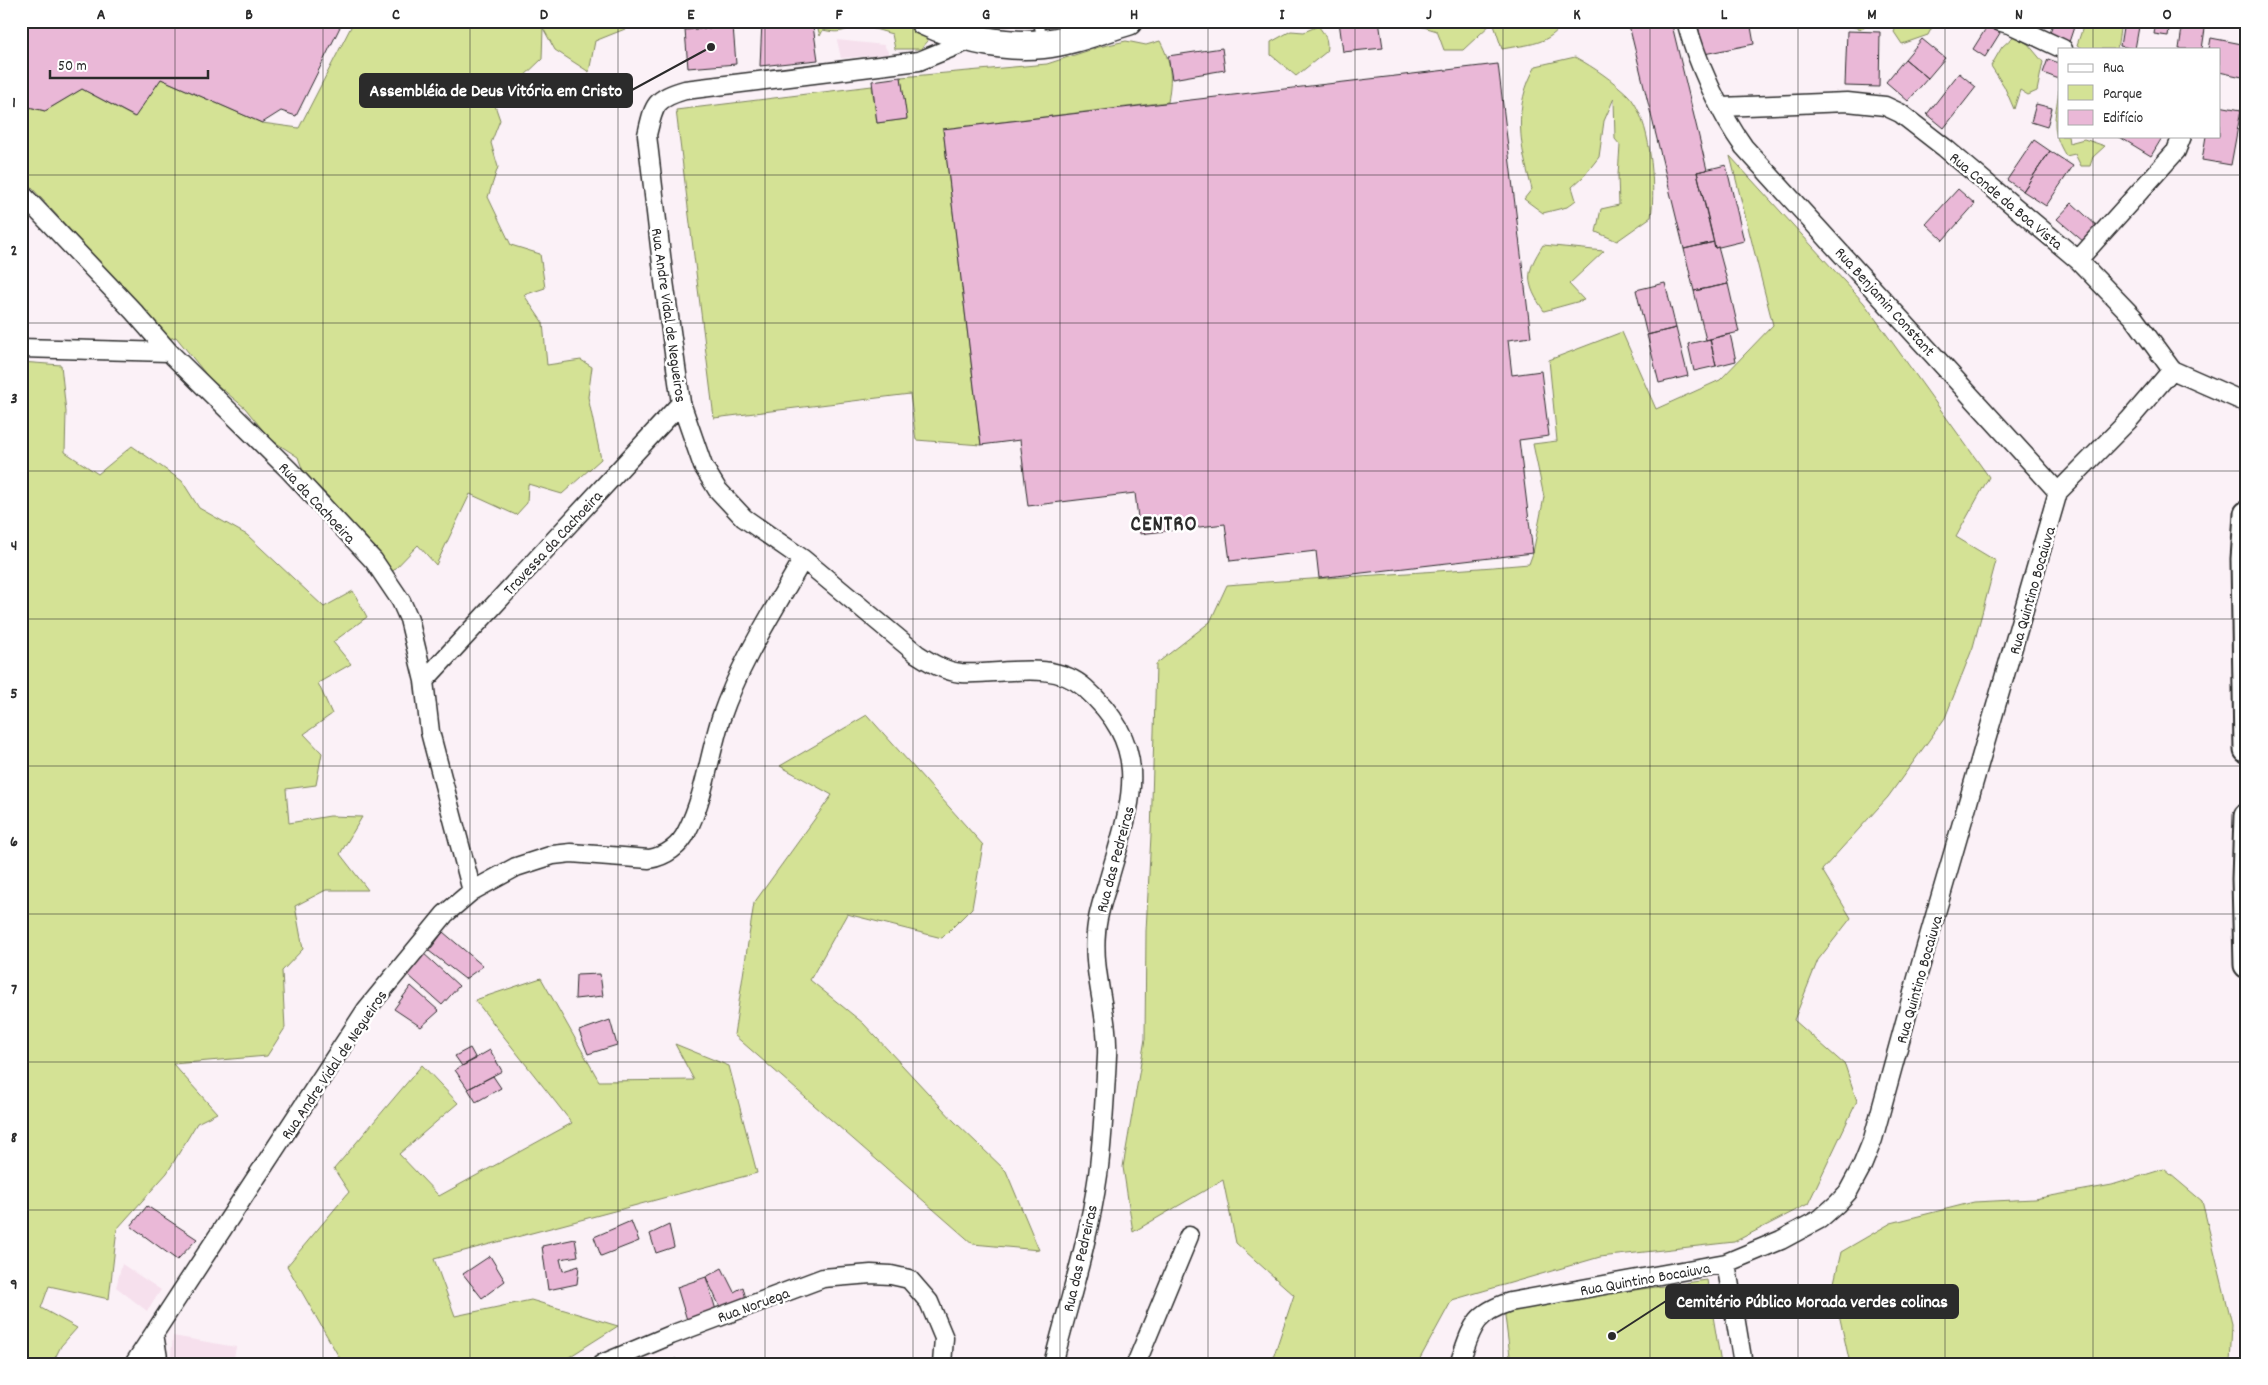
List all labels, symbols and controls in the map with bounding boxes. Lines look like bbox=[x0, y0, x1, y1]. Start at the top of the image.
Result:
text: A bbox=[97, 4, 106, 27]
text: B bbox=[245, 4, 253, 27]
text: C bbox=[392, 4, 400, 27]
text: D bbox=[540, 4, 549, 27]
text: E bbox=[687, 4, 695, 27]
text: F bbox=[835, 4, 843, 27]
text: G bbox=[982, 4, 990, 27]
text: H bbox=[1130, 4, 1138, 27]
text: I bbox=[1280, 4, 1286, 27]
text: J bbox=[1426, 4, 1432, 27]
text: K bbox=[1573, 4, 1581, 27]
text: L bbox=[1721, 4, 1728, 27]
text: M bbox=[1867, 4, 1877, 27]
text: N bbox=[2015, 4, 2023, 27]
text: O bbox=[2162, 4, 2172, 27]
scale bar bbox=[50, 48, 208, 80]
legend bbox=[2058, 48, 2220, 138]
text: 50 m bbox=[58, 56, 87, 78]
text: Rua bbox=[2103, 58, 2125, 80]
callout: Assembléia de Deus Vitória em Cristo bbox=[360, 74, 632, 107]
text: Assembléia de Deus Vitória em Cristo bbox=[370, 80, 622, 105]
text: Parque bbox=[2103, 84, 2143, 106]
text: 1 bbox=[12, 92, 16, 115]
text: Edifício bbox=[2103, 108, 2143, 130]
street label: Rua Conde da Boa Vista bbox=[1944, 148, 2067, 257]
street label: Rua Andre Vidal de Negueiros bbox=[644, 227, 691, 404]
text: 2 bbox=[11, 240, 18, 263]
street label: Rua Benjamin Constant bbox=[1829, 243, 1940, 363]
text: 3 bbox=[10, 388, 18, 411]
street label: Rua da Cachoeira bbox=[272, 458, 360, 550]
street label: Travessa da Cachoeira bbox=[499, 486, 609, 601]
district label: CENTRO bbox=[1131, 511, 1197, 541]
street label: Rua Quintino Bocaiuva bbox=[2004, 524, 2063, 657]
text: 4 bbox=[11, 535, 17, 558]
text: 5 bbox=[10, 683, 18, 706]
street label: Rua das Pedreiras bbox=[1091, 804, 1142, 915]
text: 6 bbox=[10, 831, 18, 854]
street label: Rua Quintino Bocaiuva bbox=[1891, 913, 1950, 1046]
text: 7 bbox=[11, 979, 17, 1002]
street label: Rua Andre Vidal de Negueiros bbox=[276, 986, 394, 1145]
text: 8 bbox=[11, 1127, 18, 1150]
street label: Rua das Pedreiras bbox=[1058, 1203, 1105, 1314]
street label: Rua Quintino Bocaiuva bbox=[1578, 1258, 1713, 1303]
text: 9 bbox=[10, 1274, 18, 1297]
street label: Rua Noruega bbox=[715, 1283, 794, 1330]
callout: Cemitério Público Morada verdes colinas bbox=[1666, 1285, 1958, 1318]
text: Cemitério Público Morada verdes colinas bbox=[1676, 1291, 1948, 1316]

